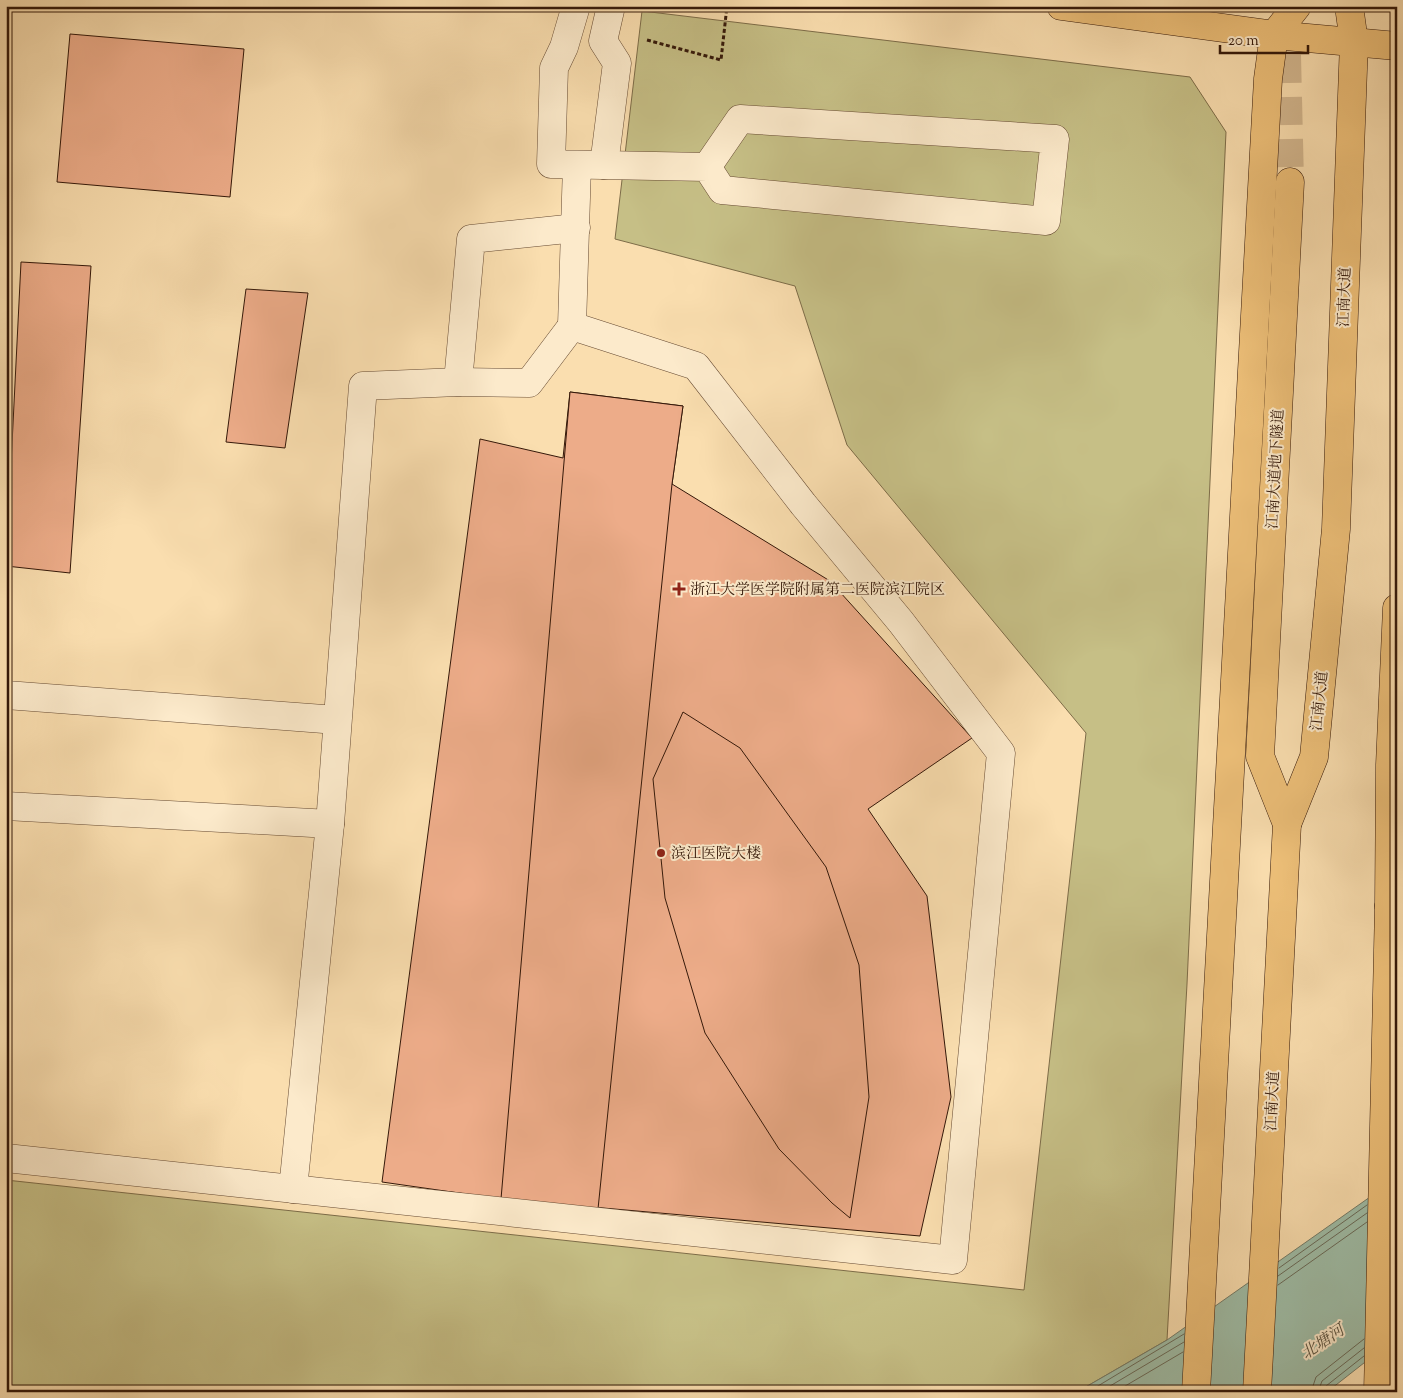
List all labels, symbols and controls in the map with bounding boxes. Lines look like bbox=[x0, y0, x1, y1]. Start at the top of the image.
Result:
scale bar bbox=[1220, 22, 1308, 54]
text: 20 m bbox=[1228, 31, 1259, 52]
street label: 江南大道 bbox=[1334, 267, 1357, 327]
street label: 江南大道地下隧道 bbox=[1263, 409, 1290, 530]
place label: 浙江大学医学院附属第二医院滨江院区 bbox=[690, 580, 945, 601]
marker: 浙江大学医学院附属第二医院滨江院区 bbox=[672, 582, 686, 596]
street label: 江南大道 bbox=[1307, 670, 1334, 732]
place label: 滨江医院大楼 bbox=[671, 844, 761, 865]
marker: 滨江医院大楼 bbox=[655, 847, 667, 859]
street label: 江南大道 bbox=[1261, 1071, 1286, 1132]
water label: 北塘河 bbox=[1297, 1318, 1352, 1366]

